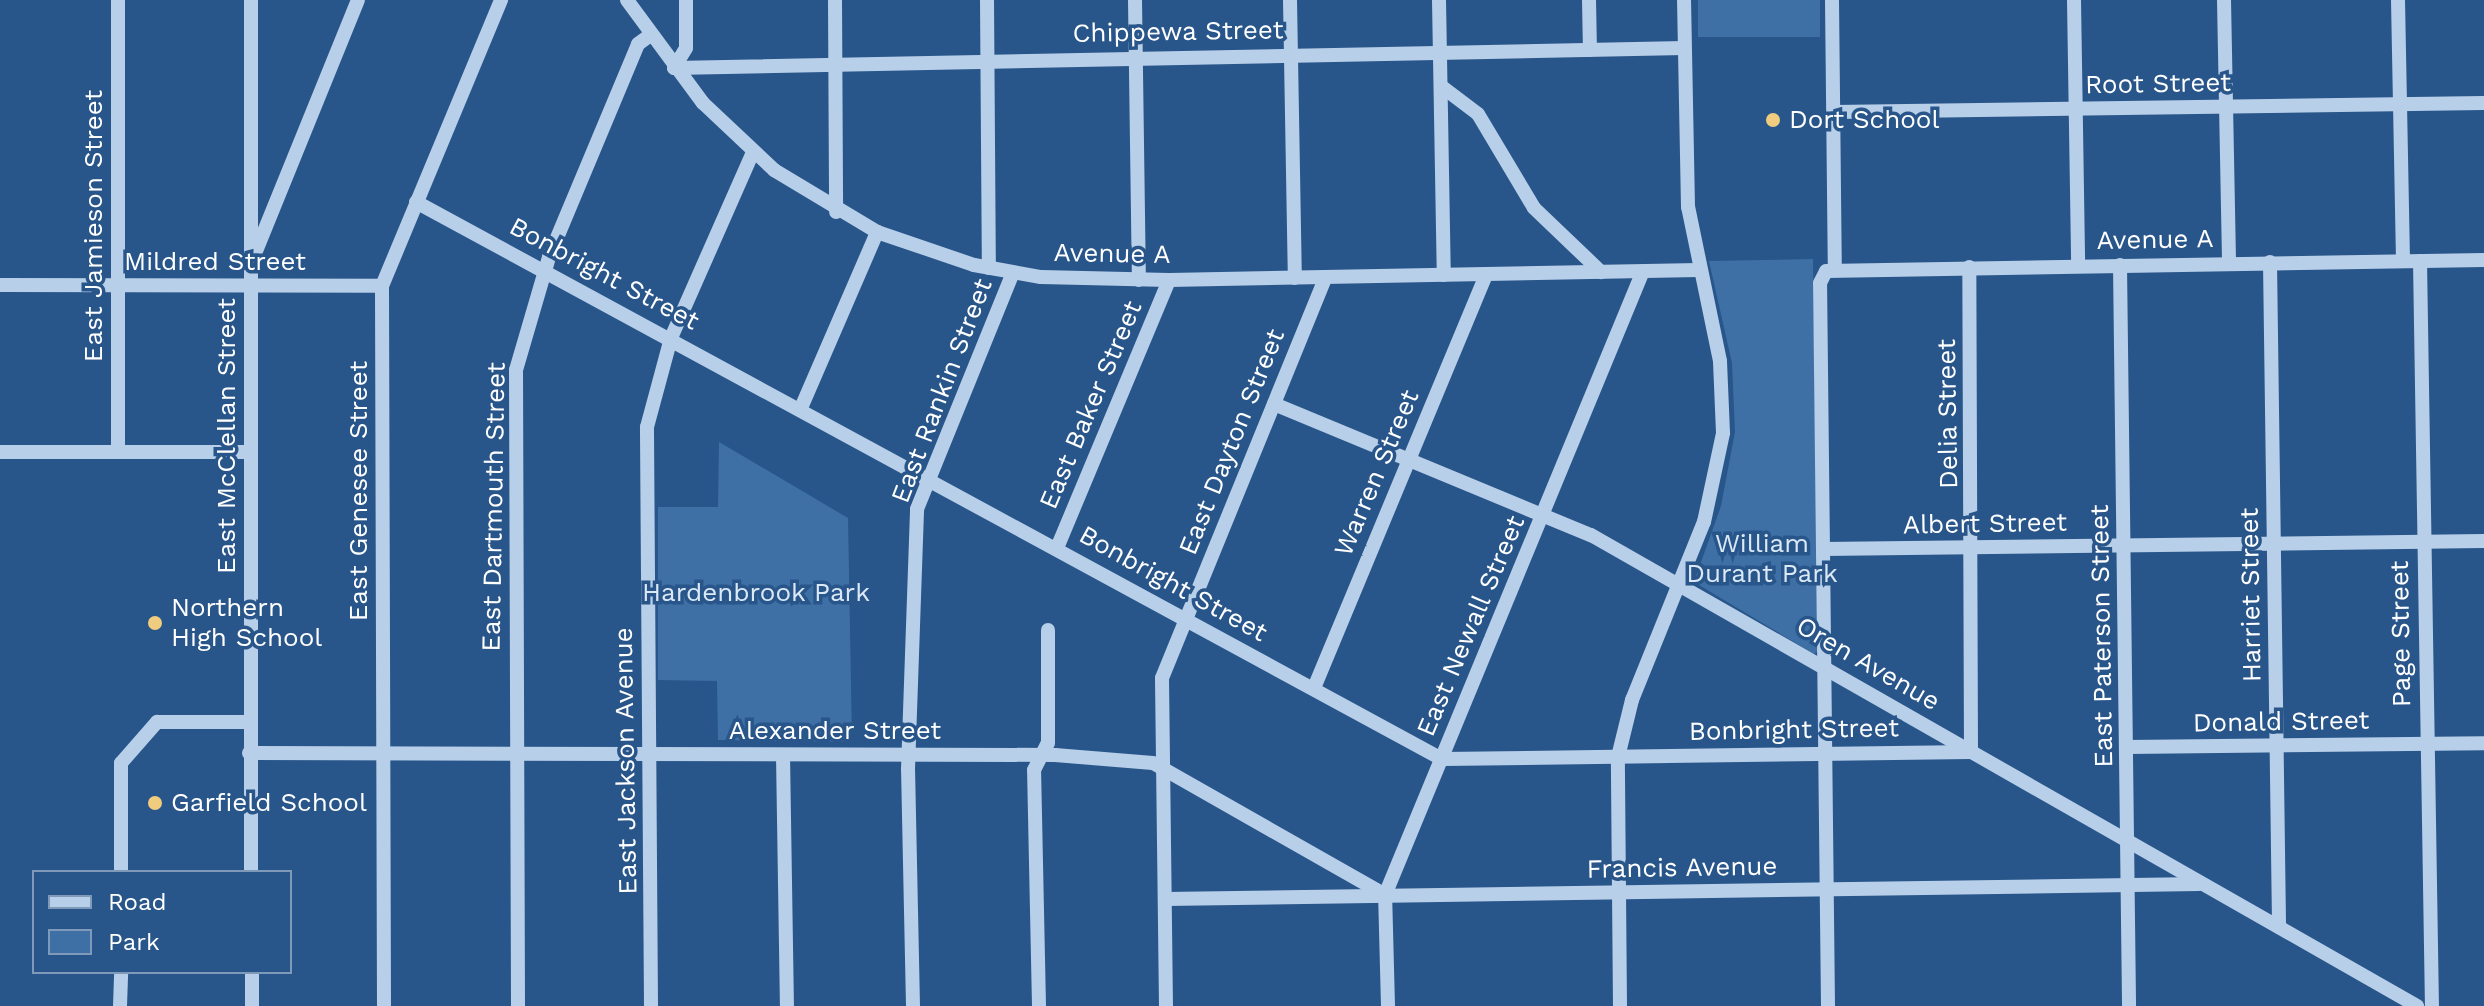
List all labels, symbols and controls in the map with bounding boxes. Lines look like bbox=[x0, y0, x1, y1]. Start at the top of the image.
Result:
street label: Chippewa Street bbox=[1072, 15, 1284, 49]
street label: Root Street bbox=[2085, 67, 2231, 101]
street label: East Jamieson Street bbox=[78, 90, 110, 362]
place label: Dort School bbox=[1789, 104, 1939, 136]
marker: Dort School bbox=[1764, 111, 1782, 129]
street label: Bonbright Street bbox=[504, 211, 704, 337]
street label: Avenue A bbox=[2096, 223, 2214, 257]
street label: Avenue A bbox=[1053, 237, 1171, 271]
street label: Mildred Street bbox=[124, 246, 306, 278]
street label: East Rankin Street bbox=[885, 274, 999, 508]
street label: East Baker Street bbox=[1033, 296, 1149, 514]
street label: East McClellan Street bbox=[211, 298, 243, 574]
street label: East Dayton Street bbox=[1172, 325, 1292, 559]
street label: Delia Street bbox=[1931, 339, 1965, 489]
street label: East Genesee Street bbox=[343, 361, 375, 621]
street label: East Dartmouth Street bbox=[476, 362, 512, 652]
street label: Warren Street bbox=[1328, 385, 1426, 561]
street label: East Paterson Street bbox=[2084, 504, 2120, 768]
street label: Albert Street bbox=[1903, 507, 2067, 541]
street label: Harriet Street bbox=[2234, 508, 2268, 682]
street label: East Newall Street bbox=[1410, 511, 1532, 741]
street label: Bonbright Street bbox=[1073, 519, 1273, 649]
park label: William Durant Park bbox=[1686, 528, 1838, 590]
street label: Page Street bbox=[2384, 560, 2418, 708]
park label: Hardenbrook Park bbox=[642, 577, 870, 609]
place label: Northern High School bbox=[171, 592, 322, 654]
street label: Oren Avenue bbox=[1790, 610, 1946, 718]
marker: Northern High School bbox=[146, 614, 164, 632]
street label: East Jackson Avenue bbox=[608, 626, 644, 896]
street label: Donald Street bbox=[2192, 705, 2370, 739]
street label: Bonbright Street bbox=[1689, 713, 1899, 747]
street label: Alexander Street bbox=[728, 715, 942, 747]
place label: Garfield School bbox=[171, 787, 367, 819]
marker: Garfield School bbox=[146, 794, 164, 812]
street label: Francis Avenue bbox=[1586, 851, 1778, 885]
legend bbox=[32, 870, 292, 974]
text: Road bbox=[108, 888, 167, 916]
text: Park bbox=[108, 928, 160, 956]

